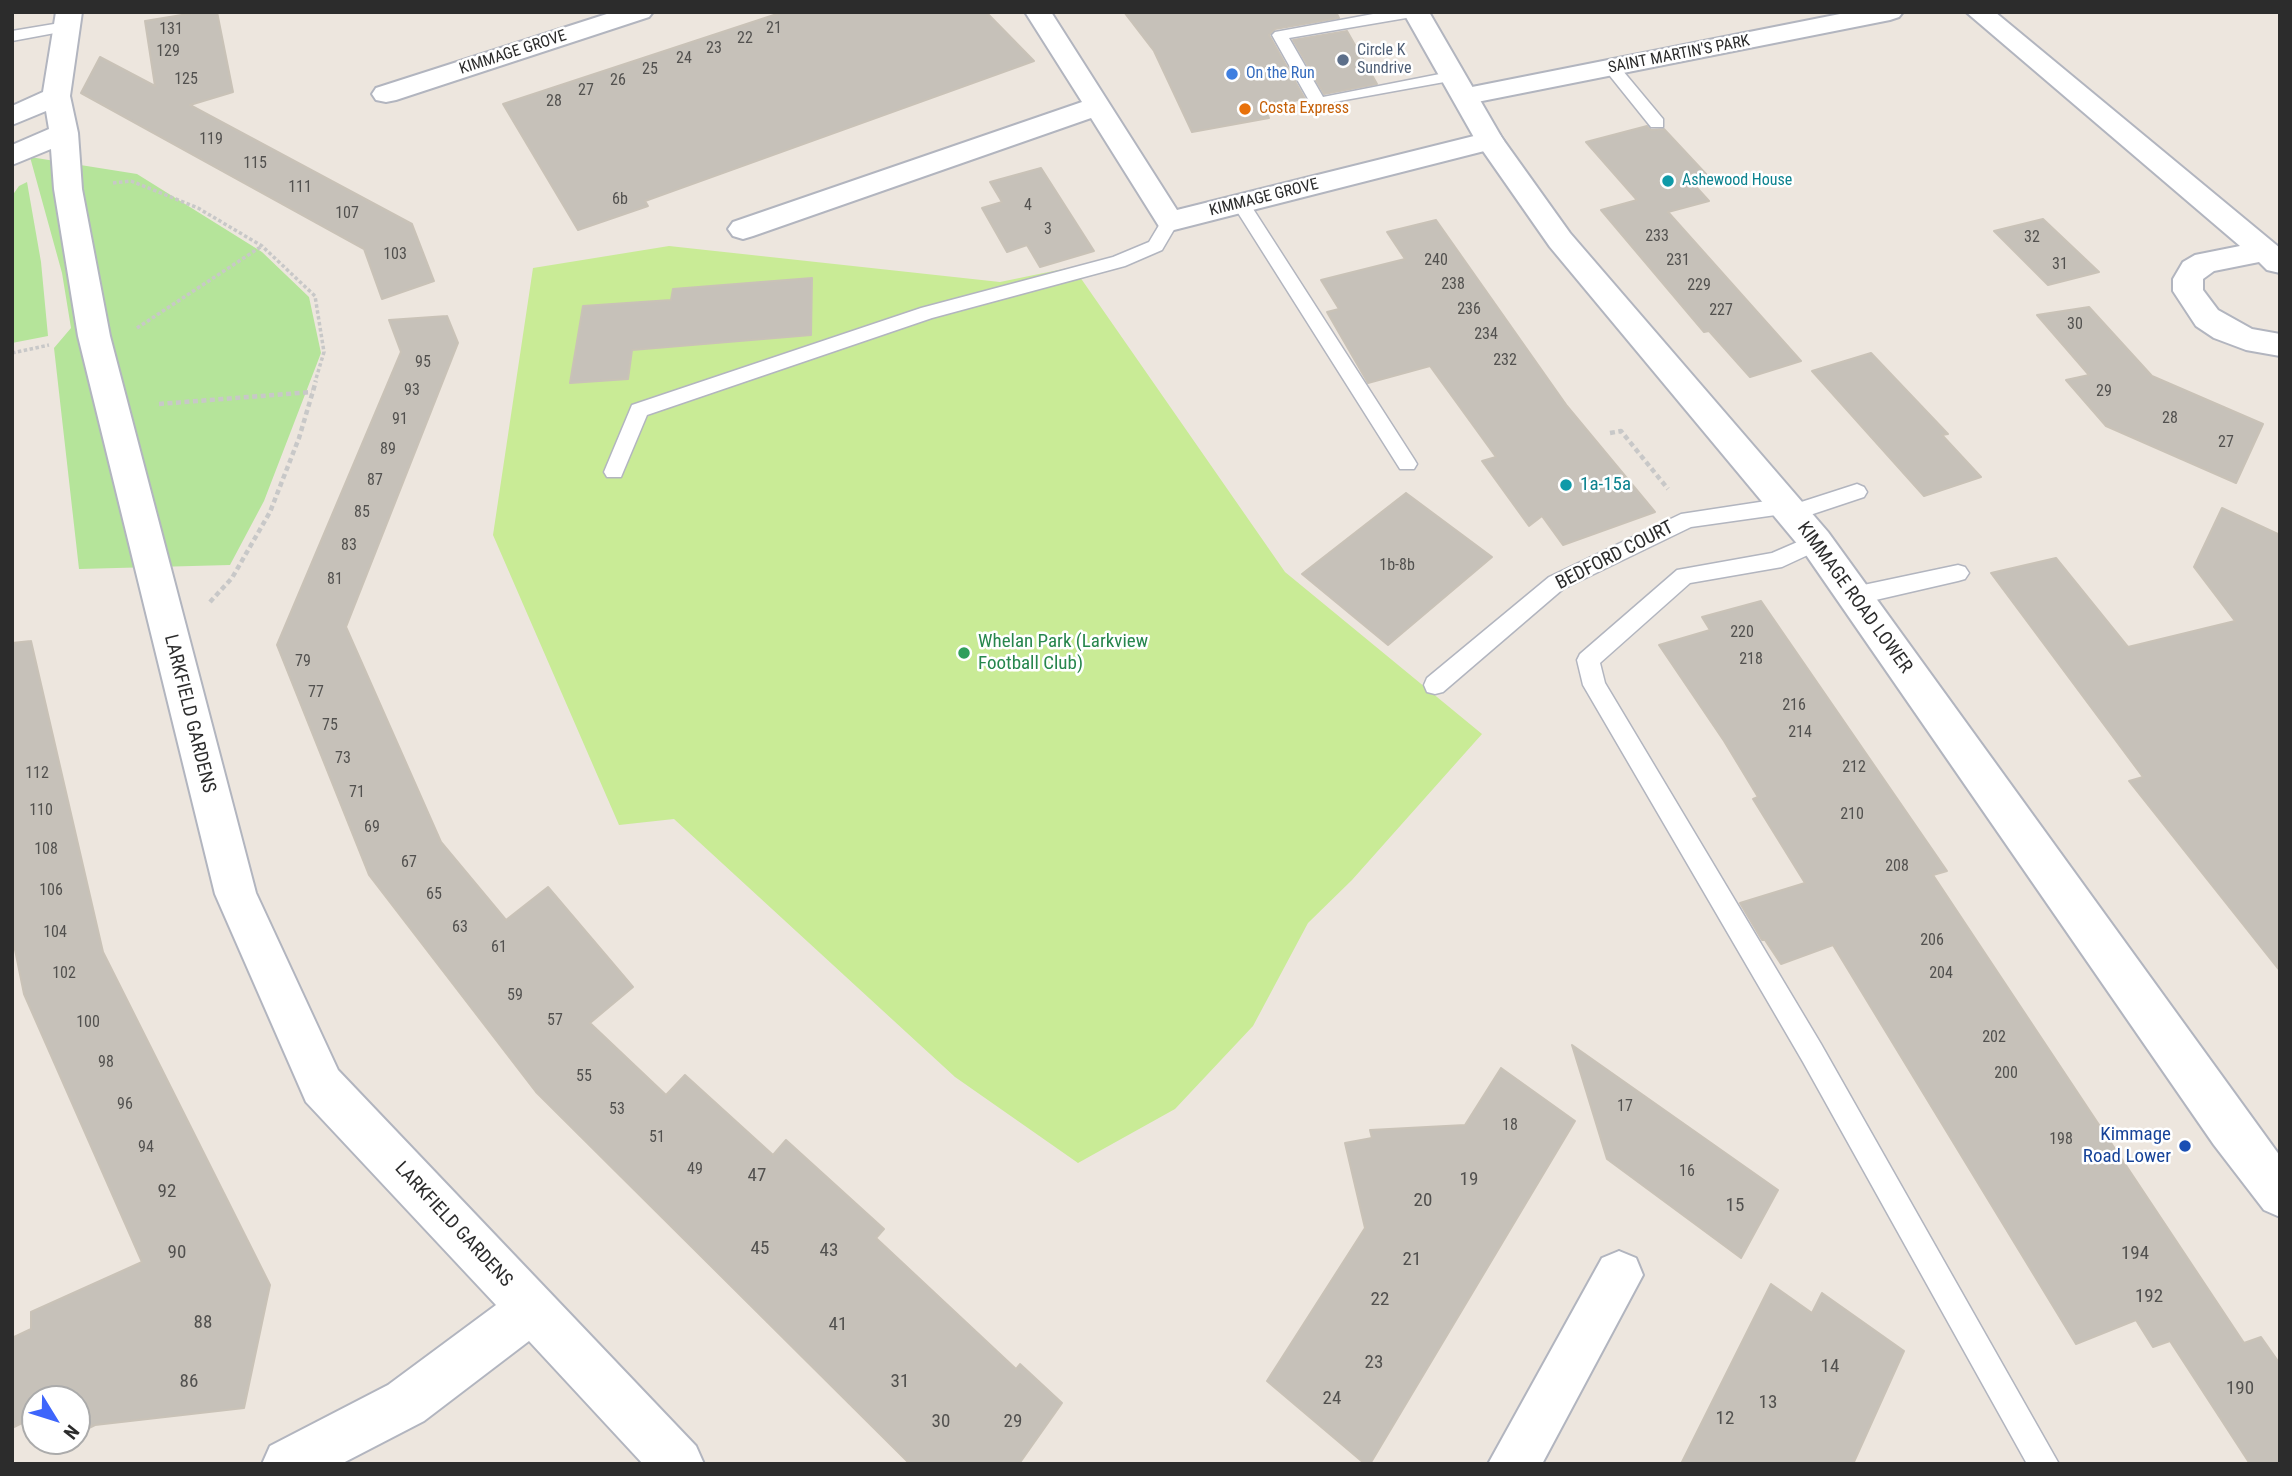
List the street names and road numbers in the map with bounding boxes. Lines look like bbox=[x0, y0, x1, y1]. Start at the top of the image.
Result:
street label: KIMMAGE GROVE bbox=[457, 27, 569, 79]
street label: SAINT MARTIN'S PARK bbox=[1607, 32, 1751, 78]
street label: KIMMAGE GROVE bbox=[1208, 175, 1320, 221]
street label: BEDFORD COURT bbox=[1553, 517, 1677, 595]
street label: KIMMAGE ROAD LOWER bbox=[1792, 518, 1916, 678]
street label: LARKFIELD GARDENS bbox=[158, 632, 220, 796]
street label: LARKFIELD GARDENS bbox=[389, 1158, 517, 1292]

